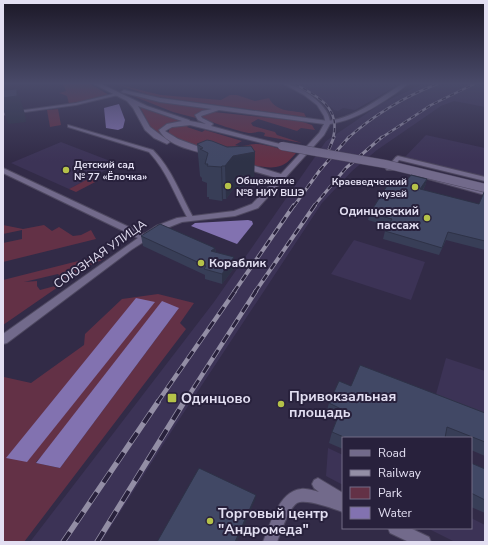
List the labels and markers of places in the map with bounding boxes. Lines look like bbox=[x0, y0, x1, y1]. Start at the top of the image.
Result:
place label: Детский сад № 77 «Ёлочка» bbox=[74, 158, 147, 184]
marker: Детский сад № 77 «Ёлочка» bbox=[61, 165, 71, 175]
place label: Общежитие №8 НИУ ВШЭ bbox=[236, 174, 305, 200]
place label: Краеведческий музей bbox=[332, 175, 407, 201]
marker: Общежитие №8 НИУ ВШЭ bbox=[223, 181, 233, 191]
marker: Краеведческий музей bbox=[410, 182, 420, 192]
place label: Одинцовский пассаж bbox=[339, 203, 419, 233]
marker: Одинцовский пассаж bbox=[422, 213, 432, 223]
place label: Кораблик bbox=[209, 255, 267, 271]
marker: Кораблик bbox=[196, 258, 206, 268]
place label: Привокзальная площадь bbox=[289, 387, 396, 422]
place label: Одинцово bbox=[181, 389, 251, 408]
marker: Одинцово bbox=[166, 392, 178, 404]
marker: Привокзальная площадь bbox=[276, 399, 286, 409]
place label: Торговый центр "Андромеда" bbox=[218, 504, 328, 539]
marker: Торговый центр "Андромеда" bbox=[205, 516, 215, 526]

